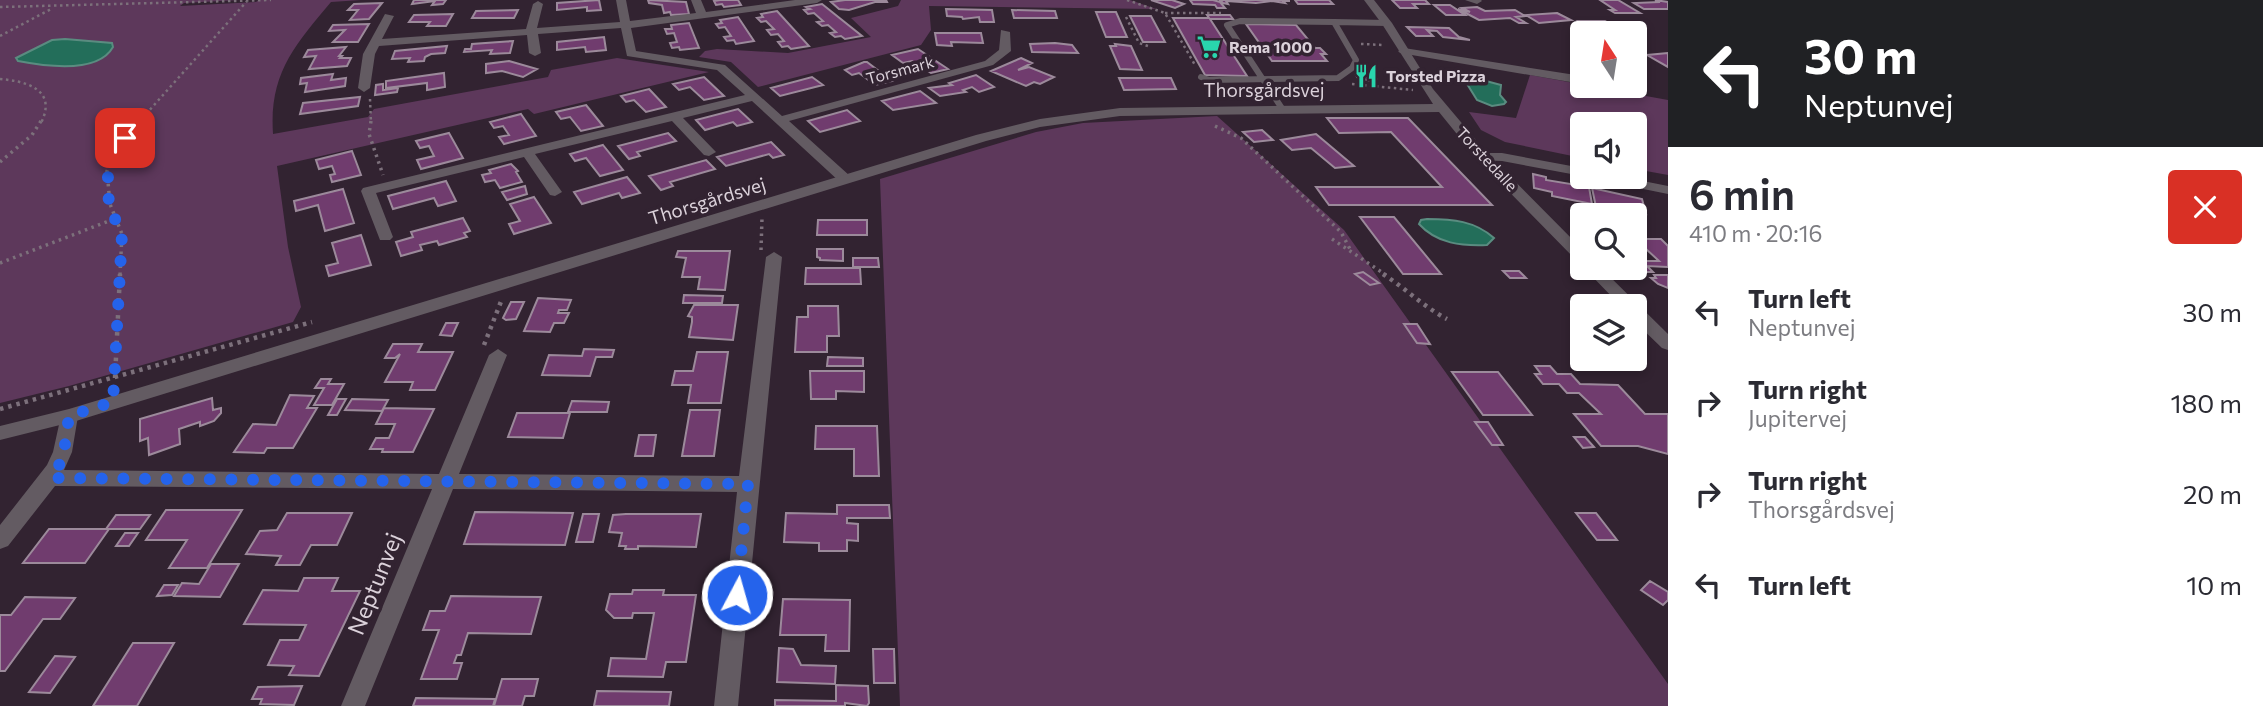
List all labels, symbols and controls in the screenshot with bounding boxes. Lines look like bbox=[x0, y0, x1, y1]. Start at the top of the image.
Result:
north arrow bbox=[1570, 21, 1647, 98]
map controls bbox=[1570, 21, 1647, 371]
text: 30 m bbox=[1804, 24, 1917, 84]
icon: left bbox=[1689, 28, 1780, 119]
supermarket icon: Rema 1000 bbox=[1195, 33, 1223, 61]
place label: Rema 1000 bbox=[1229, 37, 1313, 56]
street label: Torsmark bbox=[864, 51, 936, 88]
restaurant icon: Torsted Pizza bbox=[1352, 62, 1380, 90]
place label: Torsted Pizza bbox=[1386, 66, 1486, 85]
street label: Thorsgårdsvej bbox=[1203, 78, 1325, 101]
text: Neptunvej bbox=[1804, 84, 1954, 124]
pin bbox=[95, 108, 155, 168]
button: sound bbox=[1570, 112, 1647, 189]
icon: arrive bbox=[106, 119, 144, 157]
street label: Torstedalle bbox=[1453, 123, 1522, 195]
text: 6 min bbox=[1689, 167, 1795, 219]
button: close bbox=[2168, 170, 2242, 244]
street label: Thorsgårdsvej bbox=[645, 172, 768, 229]
button: search bbox=[1570, 203, 1647, 280]
text: 410 m · 20:16 bbox=[1689, 219, 1823, 247]
text: Turn left bbox=[1748, 282, 1851, 313]
icon: left bbox=[1689, 293, 1727, 331]
button: layers bbox=[1570, 294, 1647, 371]
text: 30 m bbox=[2183, 296, 2242, 327]
text: Neptunvej bbox=[1748, 313, 1856, 341]
text: Turn right bbox=[1748, 373, 1867, 404]
icon: right bbox=[1689, 384, 1727, 422]
text: 180 m bbox=[2170, 387, 2242, 418]
text: Jupitervej bbox=[1748, 404, 1847, 432]
text: Turn right bbox=[1748, 464, 1867, 495]
icon: right bbox=[1689, 475, 1727, 513]
text: 20 m bbox=[2183, 478, 2242, 509]
text: Thorsgårdsvej bbox=[1748, 495, 1895, 523]
street label: Neptunvej bbox=[341, 529, 407, 639]
position arrow bbox=[700, 558, 774, 632]
icon: left bbox=[1689, 566, 1727, 604]
text: Turn left bbox=[1748, 569, 1851, 600]
text: 10 m bbox=[2186, 569, 2242, 600]

